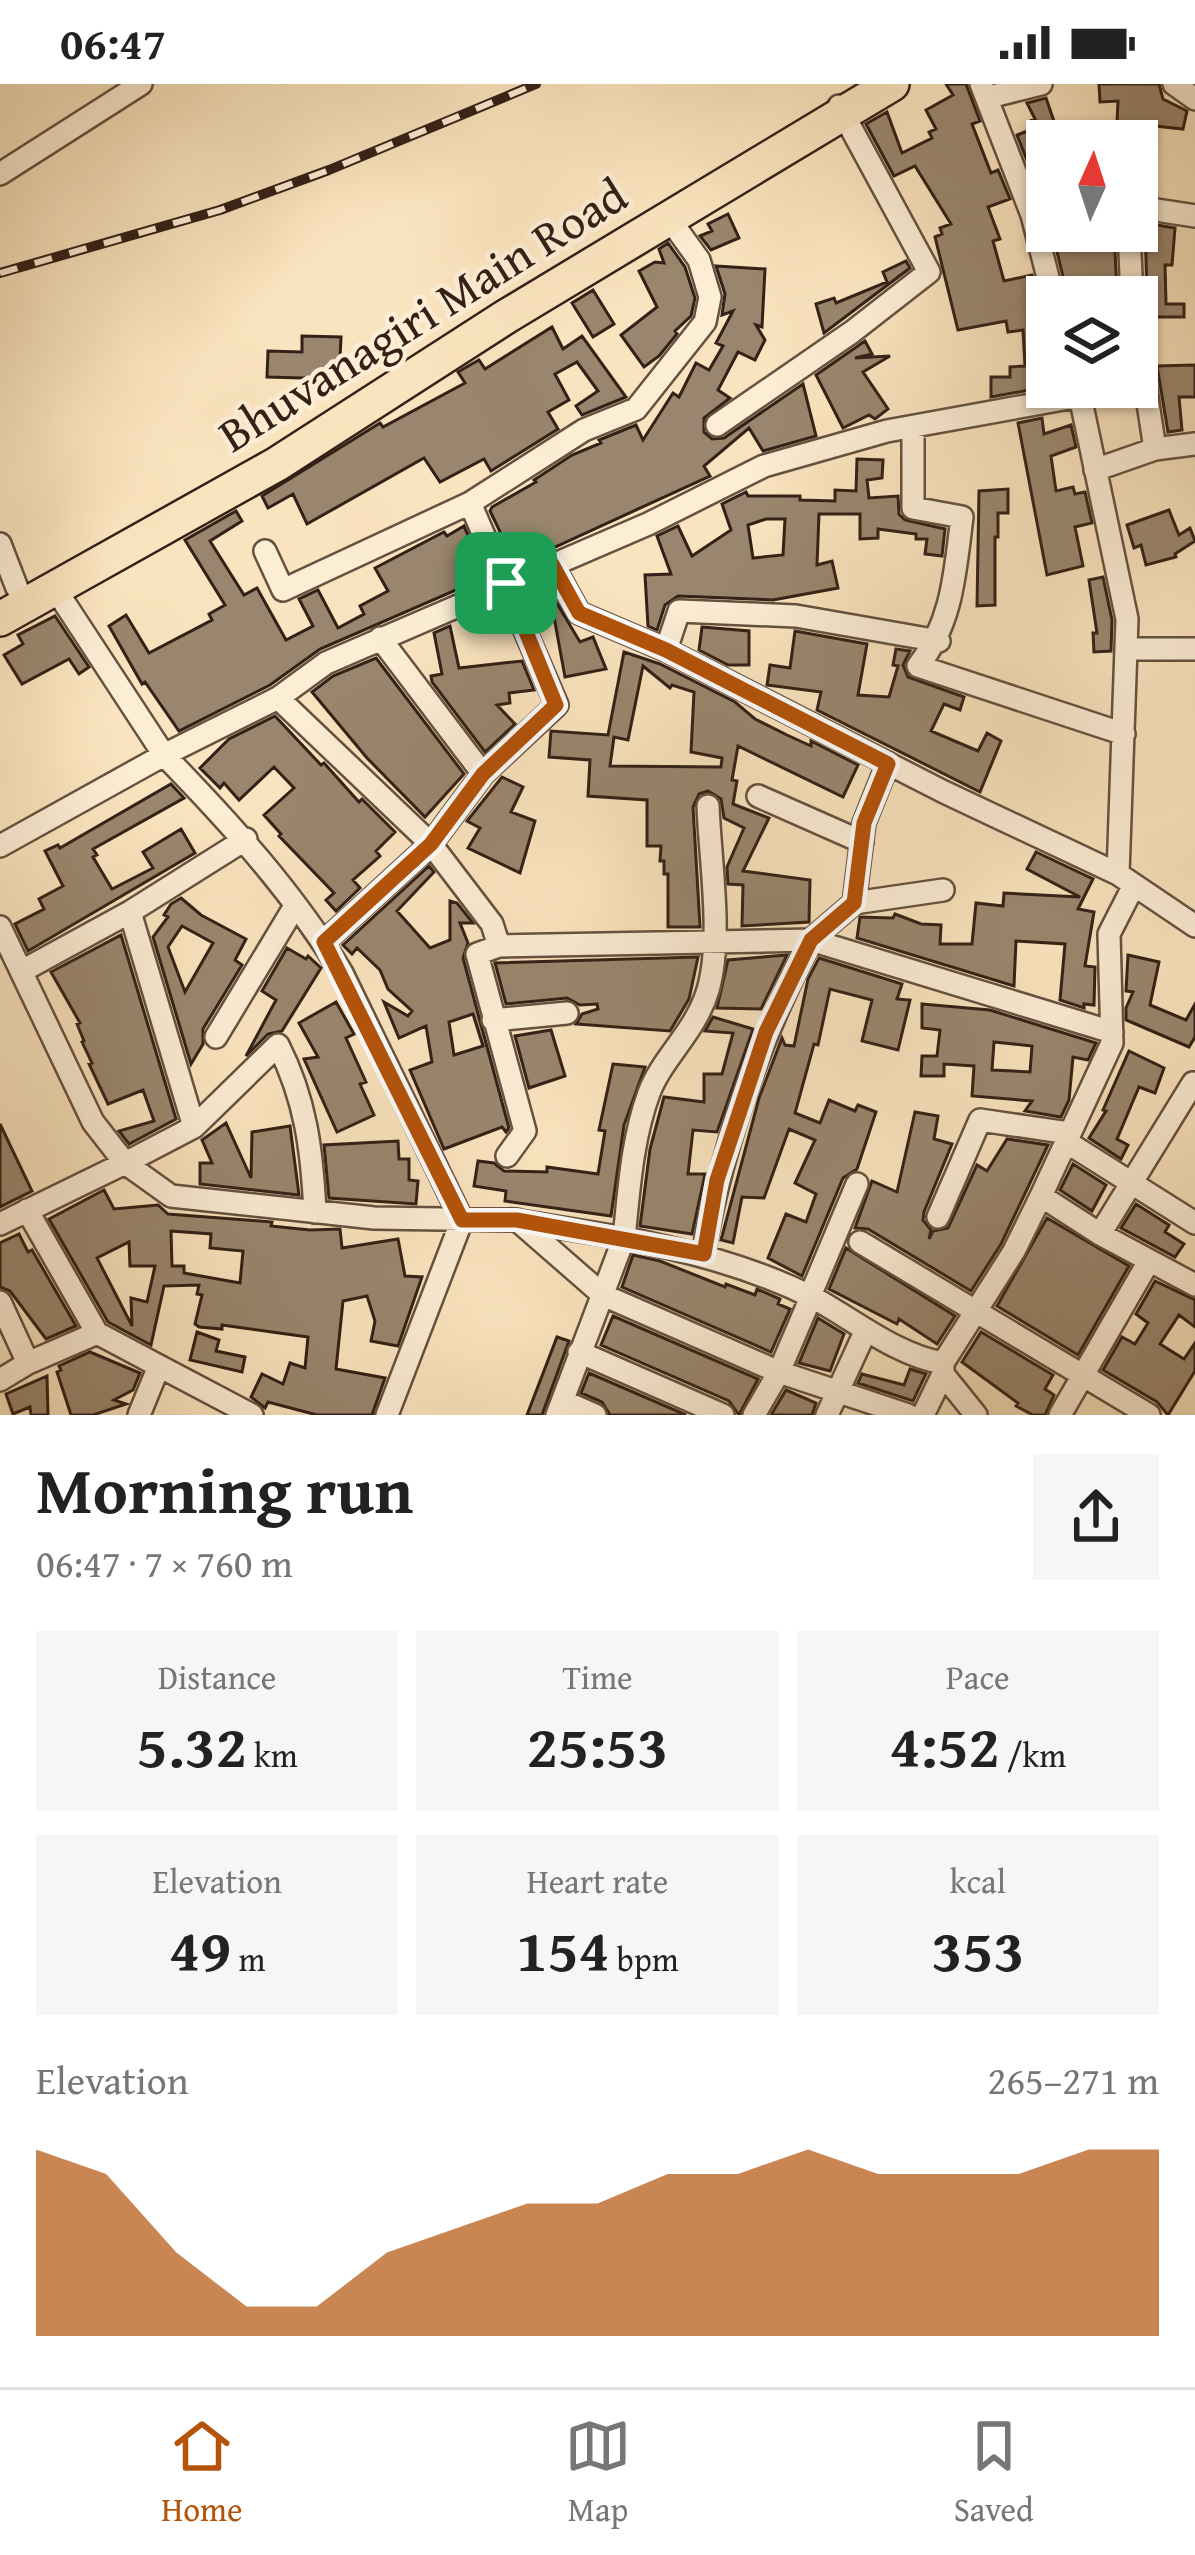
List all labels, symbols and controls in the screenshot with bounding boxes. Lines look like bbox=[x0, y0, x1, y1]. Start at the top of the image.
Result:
text: 06:47 bbox=[60, 10, 166, 75]
north arrow bbox=[1026, 120, 1158, 252]
map controls bbox=[1026, 120, 1158, 408]
street label: Bhuvanagiri Main Road bbox=[204, 159, 640, 469]
button: layers bbox=[1026, 276, 1158, 408]
pin bbox=[455, 532, 557, 634]
icon: arrive bbox=[473, 550, 539, 616]
text: Morning run bbox=[36, 1440, 413, 1537]
button: share bbox=[1033, 1454, 1159, 1580]
text: 06:47 · 7 × 760 m bbox=[36, 1534, 293, 1591]
text: Distance bbox=[158, 1653, 276, 1701]
text: Time bbox=[562, 1653, 633, 1701]
text: Pace bbox=[946, 1653, 1010, 1701]
text: 5.32 bbox=[137, 1701, 247, 1789]
text: 25:53 bbox=[527, 1701, 668, 1789]
text: 4:52 bbox=[889, 1701, 1000, 1789]
text: km bbox=[247, 1731, 298, 1779]
text: /km bbox=[1000, 1731, 1066, 1779]
text: Elevation bbox=[153, 1857, 282, 1905]
text: Heart rate bbox=[527, 1857, 668, 1905]
text: kcal bbox=[950, 1857, 1006, 1905]
text: 49 bbox=[169, 1905, 231, 1993]
text: 154 bbox=[516, 1905, 610, 1993]
text: 353 bbox=[931, 1905, 1024, 1993]
text: m bbox=[231, 1935, 265, 1983]
text: bpm bbox=[610, 1935, 679, 1983]
text: Elevation bbox=[36, 2051, 189, 2108]
text: 265–271 m bbox=[987, 2051, 1159, 2108]
tab: Home bbox=[161, 2413, 242, 2533]
tab: Map bbox=[565, 2413, 631, 2533]
tab: Saved bbox=[954, 2413, 1034, 2533]

